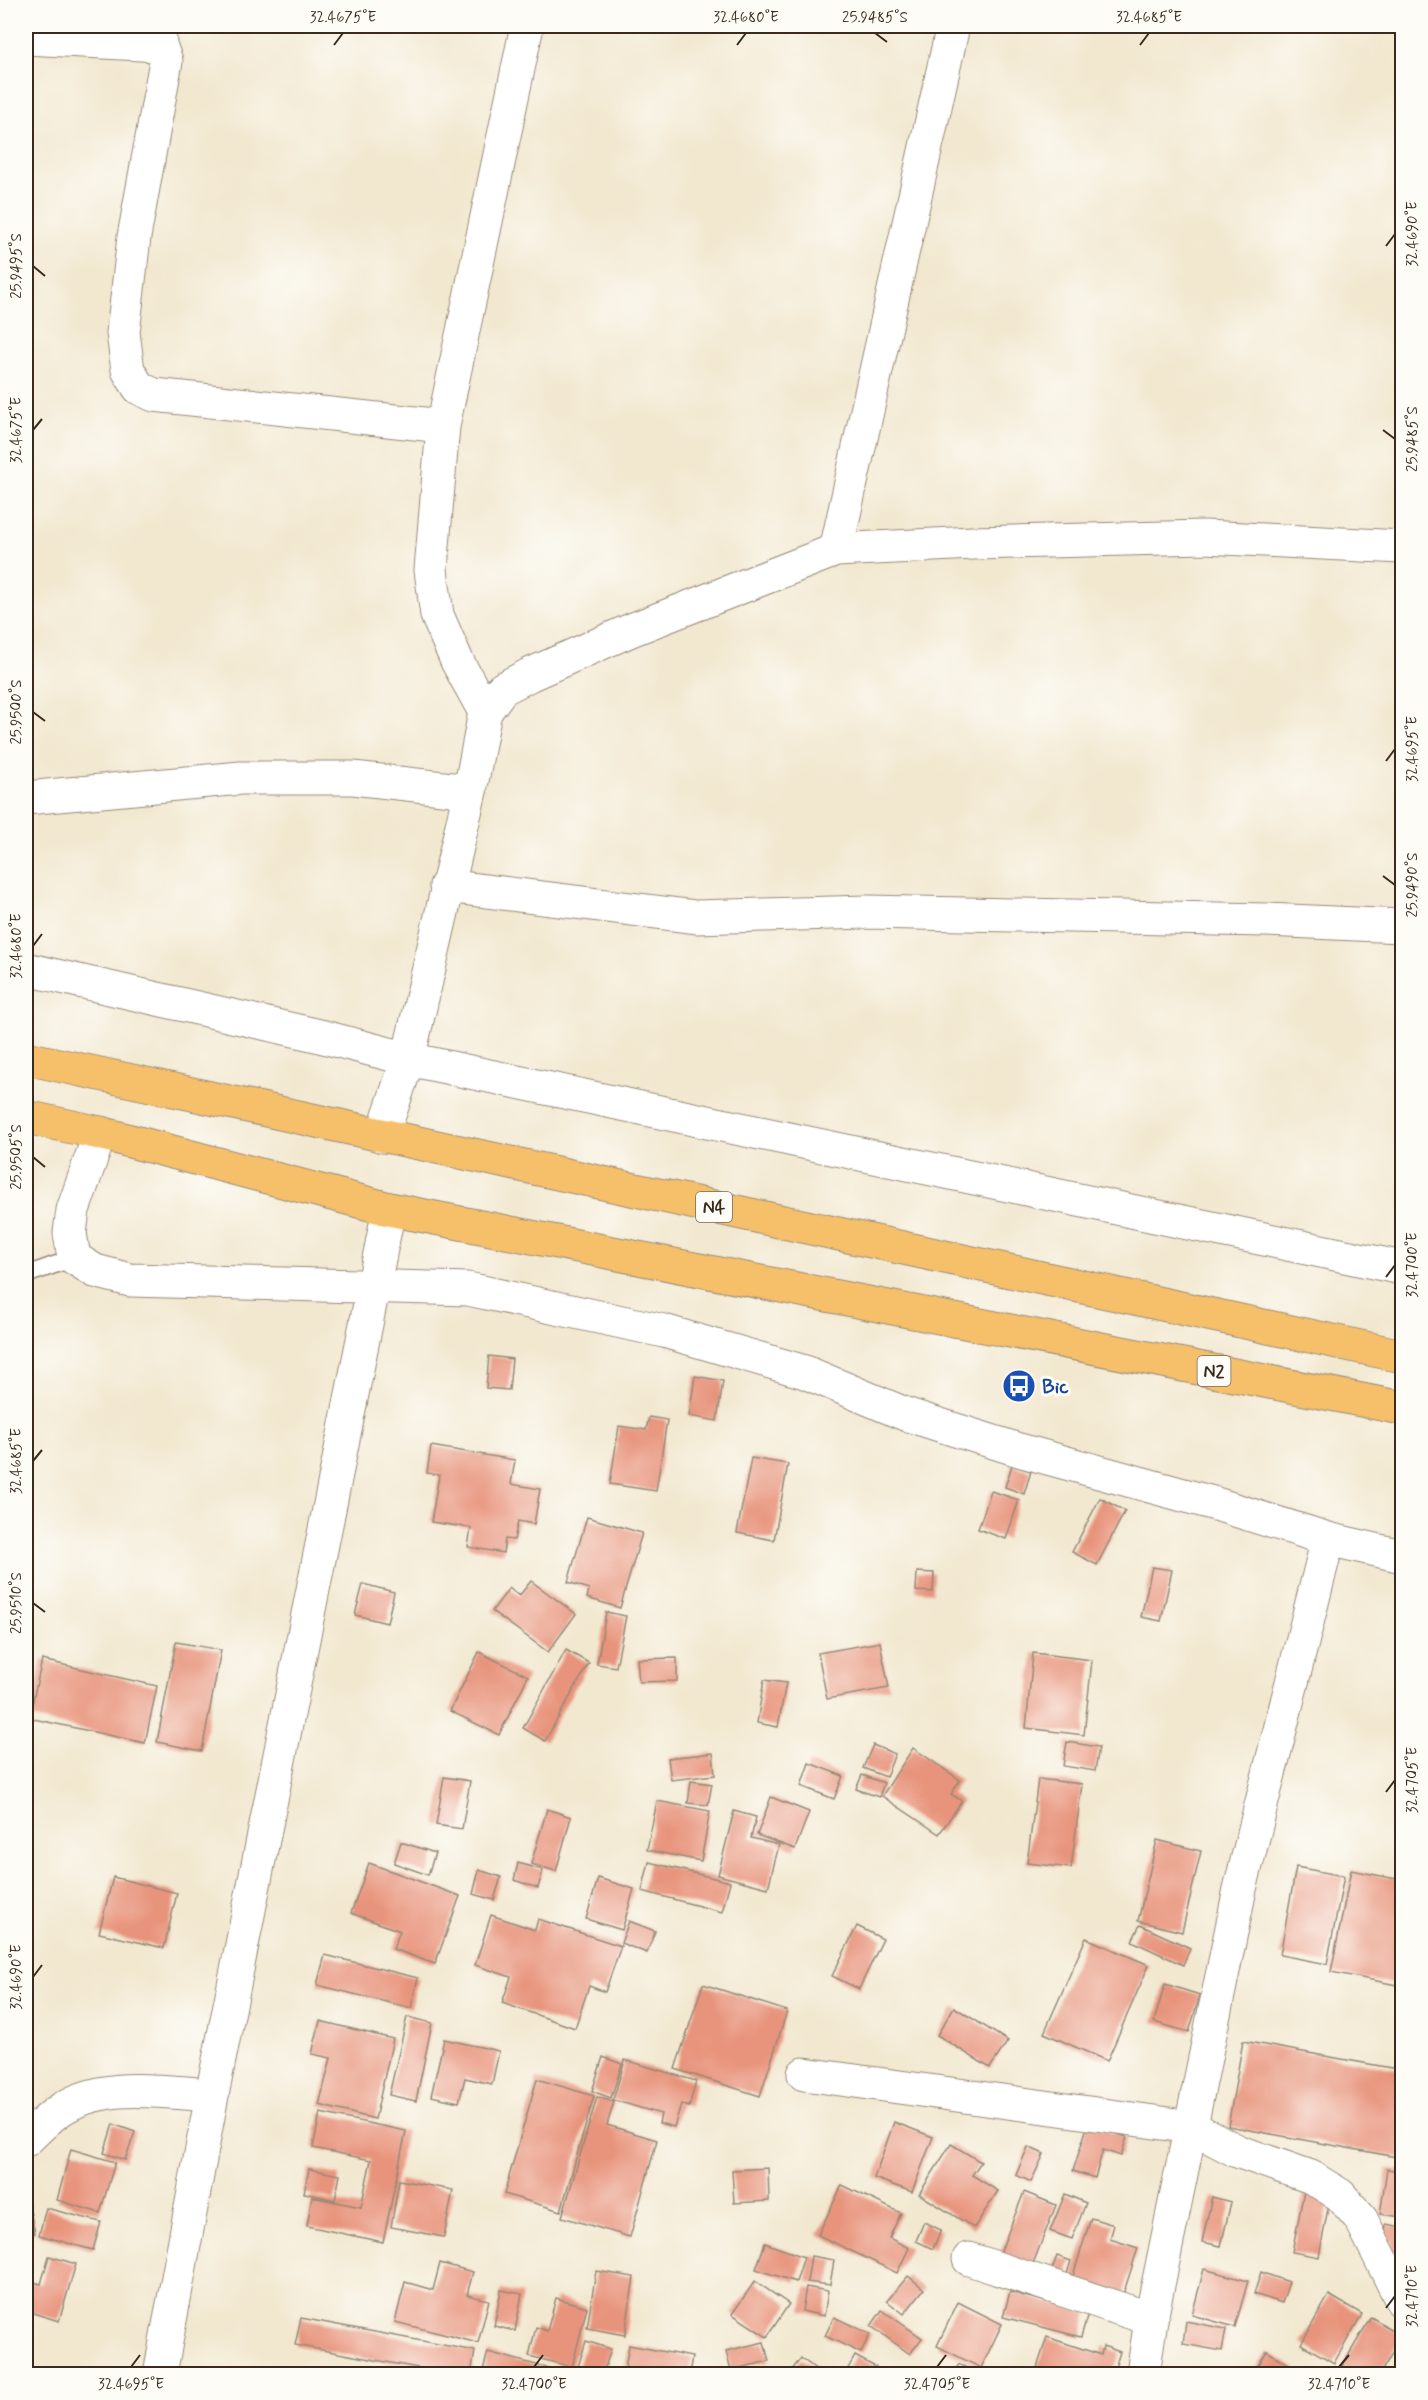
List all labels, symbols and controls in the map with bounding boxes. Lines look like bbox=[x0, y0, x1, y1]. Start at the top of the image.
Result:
text: 32.4675°E bbox=[310, 8, 376, 28]
text: 32.4680°E bbox=[713, 8, 779, 28]
text: 25.9485°S bbox=[842, 8, 908, 28]
text: 32.4685°E bbox=[1116, 8, 1182, 28]
text: 32.4690°E bbox=[1403, 201, 1423, 267]
text: 25.9495°S bbox=[7, 233, 27, 299]
text: 32.4675°E bbox=[7, 397, 27, 463]
text: 25.9485°S bbox=[1403, 406, 1423, 472]
text: 25.9500°S bbox=[7, 679, 27, 745]
text: 32.4695°E bbox=[1403, 716, 1423, 782]
text: 25.9490°S bbox=[1403, 853, 1423, 918]
text: 32.4680°E bbox=[7, 913, 27, 979]
text: 25.9505°S bbox=[7, 1124, 27, 1190]
road number: N4 bbox=[696, 1192, 732, 1222]
text: 32.4700°E bbox=[1403, 1232, 1423, 1298]
road number: N2 bbox=[1198, 1356, 1230, 1386]
bus stop icon: Bic bbox=[1001, 1368, 1037, 1404]
place label: Bic bbox=[1042, 1374, 1069, 1401]
text: 32.4685°E bbox=[7, 1428, 27, 1494]
text: 25.9510°S bbox=[7, 1572, 27, 1634]
text: 32.4705°E bbox=[1403, 1747, 1423, 1813]
text: 32.4690°E bbox=[7, 1944, 27, 2010]
text: 32.4710°E bbox=[1403, 2264, 1423, 2327]
text: 32.4695°E bbox=[98, 2375, 164, 2395]
text: 32.4700°E bbox=[501, 2375, 567, 2395]
text: 32.4705°E bbox=[904, 2375, 970, 2395]
text: 32.4710°E bbox=[1308, 2375, 1371, 2395]

